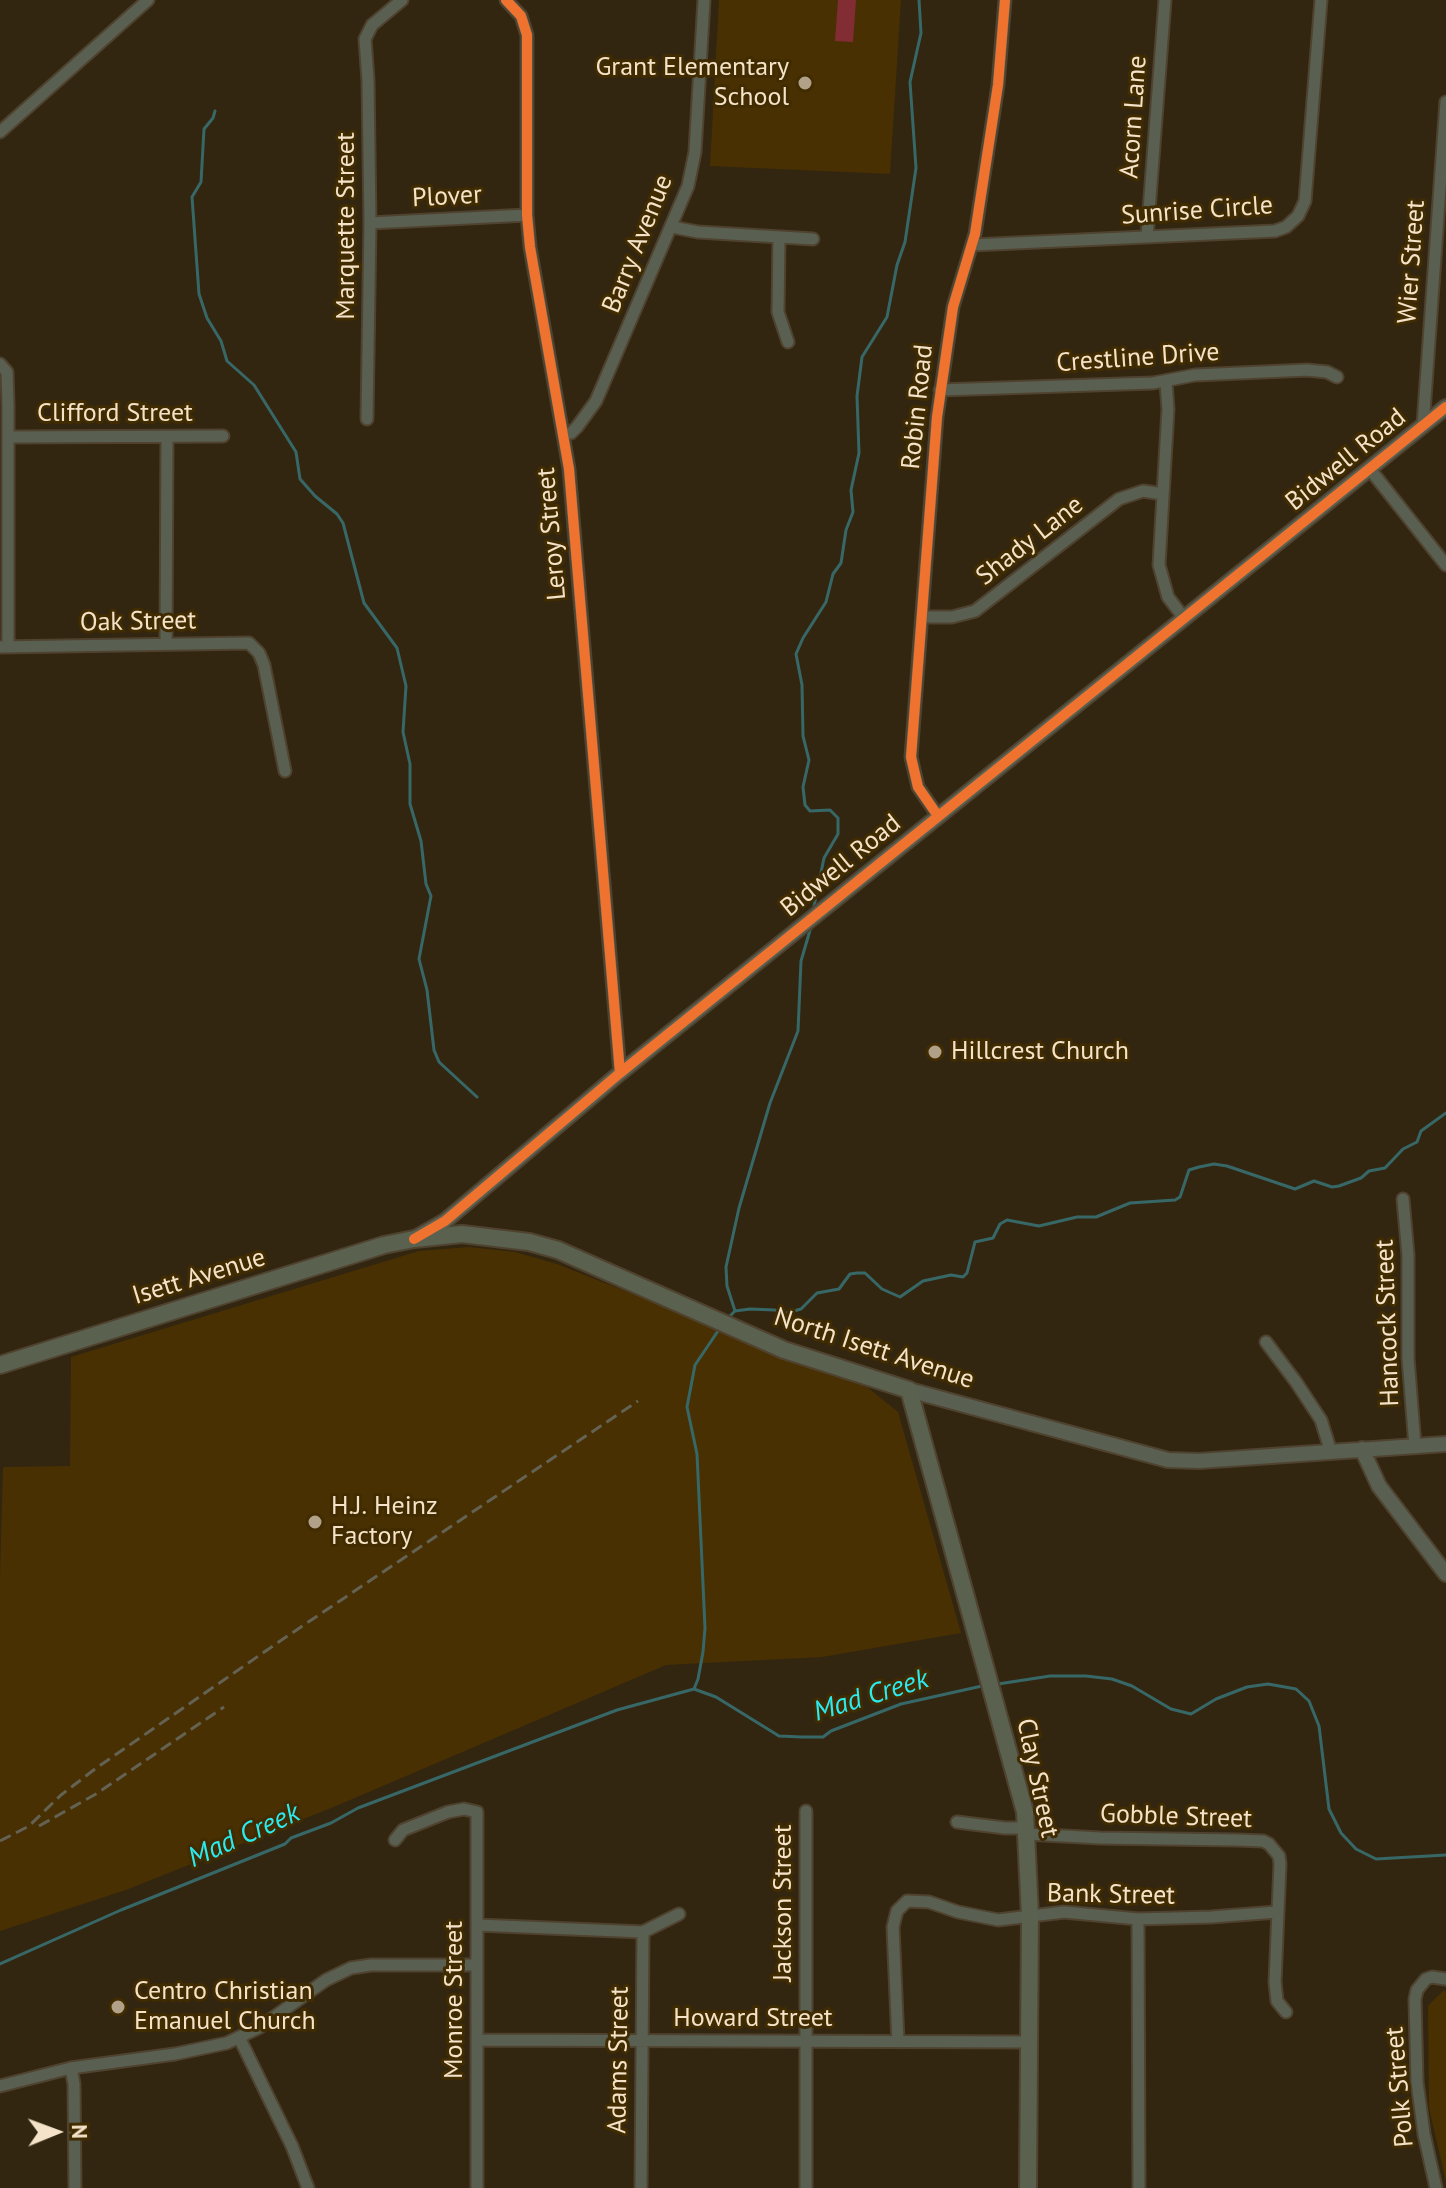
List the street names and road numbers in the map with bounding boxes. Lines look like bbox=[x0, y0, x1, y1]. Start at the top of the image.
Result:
street label: Acorn Lane bbox=[1114, 54, 1154, 180]
street label: Marquette Street bbox=[331, 132, 363, 320]
street label: Barry Avenue bbox=[596, 170, 680, 318]
street label: Plover bbox=[411, 180, 483, 214]
street label: Sunrise Circle bbox=[1120, 190, 1274, 232]
street label: Wier Street bbox=[1392, 199, 1432, 325]
street label: Crestline Drive bbox=[1055, 337, 1221, 379]
street label: Robin Road bbox=[896, 343, 940, 471]
street label: Clifford Street bbox=[37, 398, 193, 430]
street label: Bidwell Road bbox=[1280, 402, 1412, 518]
street label: Leroy Street bbox=[531, 466, 573, 602]
street label: Shady Lane bbox=[970, 490, 1090, 592]
street label: Oak Street bbox=[79, 605, 197, 639]
street label: Bidwell Road bbox=[775, 808, 907, 924]
street label: Hancock Street bbox=[1369, 1239, 1407, 1407]
street label: Isett Avenue bbox=[129, 1242, 269, 1312]
street label: North Isett Avenue bbox=[770, 1302, 978, 1396]
street label: Clay Street bbox=[1009, 1716, 1065, 1840]
street label: Gobble Street bbox=[1099, 1799, 1253, 1835]
street label: Jackson Street bbox=[768, 1824, 800, 1982]
street label: Bank Street bbox=[1047, 1878, 1175, 1912]
street label: Monroe Street bbox=[439, 1921, 471, 2079]
street label: Adams Street bbox=[602, 1986, 636, 2134]
street label: Howard Street bbox=[673, 2003, 833, 2035]
street label: Polk Street bbox=[1379, 2025, 1421, 2149]

